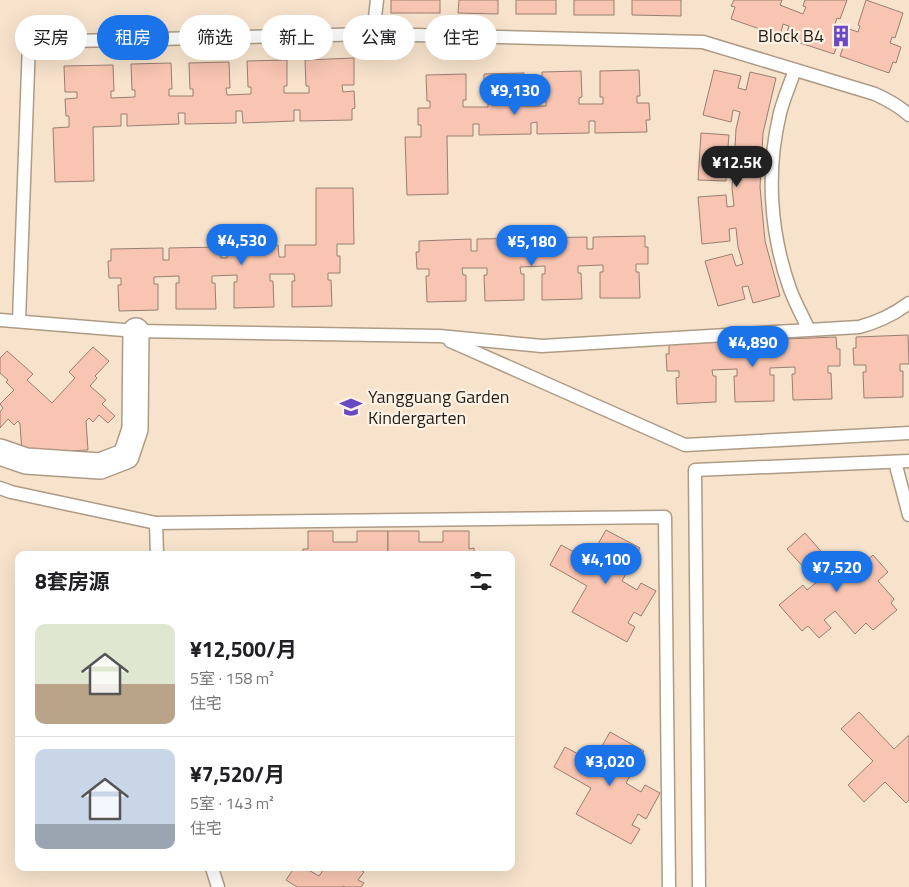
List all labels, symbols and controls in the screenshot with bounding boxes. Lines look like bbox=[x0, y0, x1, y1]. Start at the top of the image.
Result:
chip: 买房 bbox=[15, 15, 87, 60]
chip: 租房 bbox=[97, 15, 169, 60]
chip: 筛选 bbox=[179, 15, 251, 60]
chip: 新上 bbox=[261, 15, 333, 60]
chip: 公寓 bbox=[343, 15, 415, 60]
chip: 住宅 bbox=[425, 15, 497, 60]
place label: Block B4 bbox=[758, 22, 824, 49]
building icon: Block B4 bbox=[828, 23, 854, 49]
pin: ¥9,130 bbox=[474, 74, 556, 116]
text: ¥9,130 bbox=[490, 78, 540, 102]
pin: ¥12.5K bbox=[696, 146, 778, 188]
text: ¥12.5K bbox=[712, 150, 762, 174]
pin: ¥4,530 bbox=[201, 224, 283, 266]
pin: ¥5,180 bbox=[491, 224, 573, 267]
text: ¥4,530 bbox=[217, 228, 267, 252]
text: ¥5,180 bbox=[507, 229, 557, 253]
pin: ¥4,890 bbox=[712, 326, 794, 368]
text: ¥4,890 bbox=[728, 330, 778, 354]
place label: Yangguang Garden Kindergarten bbox=[368, 383, 510, 431]
school or university icon: Yangguang Garden Kindergarten bbox=[338, 394, 364, 420]
pin: ¥4,100 bbox=[565, 542, 647, 585]
text: ¥4,100 bbox=[581, 547, 631, 571]
pin: ¥7,520 bbox=[796, 550, 878, 593]
text: ¥7,520 bbox=[812, 555, 862, 579]
text: 8套房源 bbox=[35, 565, 110, 597]
icon: filters bbox=[467, 567, 495, 595]
text: ¥12,500/月 bbox=[190, 633, 297, 665]
icon: home bbox=[75, 644, 135, 704]
text: 5室 · 158 m² bbox=[190, 666, 274, 690]
text: 住宅 bbox=[190, 691, 222, 715]
pin: ¥3,020 bbox=[569, 744, 651, 787]
text: ¥3,020 bbox=[585, 749, 635, 773]
text: ¥7,520/月 bbox=[190, 758, 285, 790]
icon: home bbox=[75, 769, 135, 829]
text: 5室 · 143 m² bbox=[190, 791, 274, 815]
text: 住宅 bbox=[190, 816, 222, 840]

